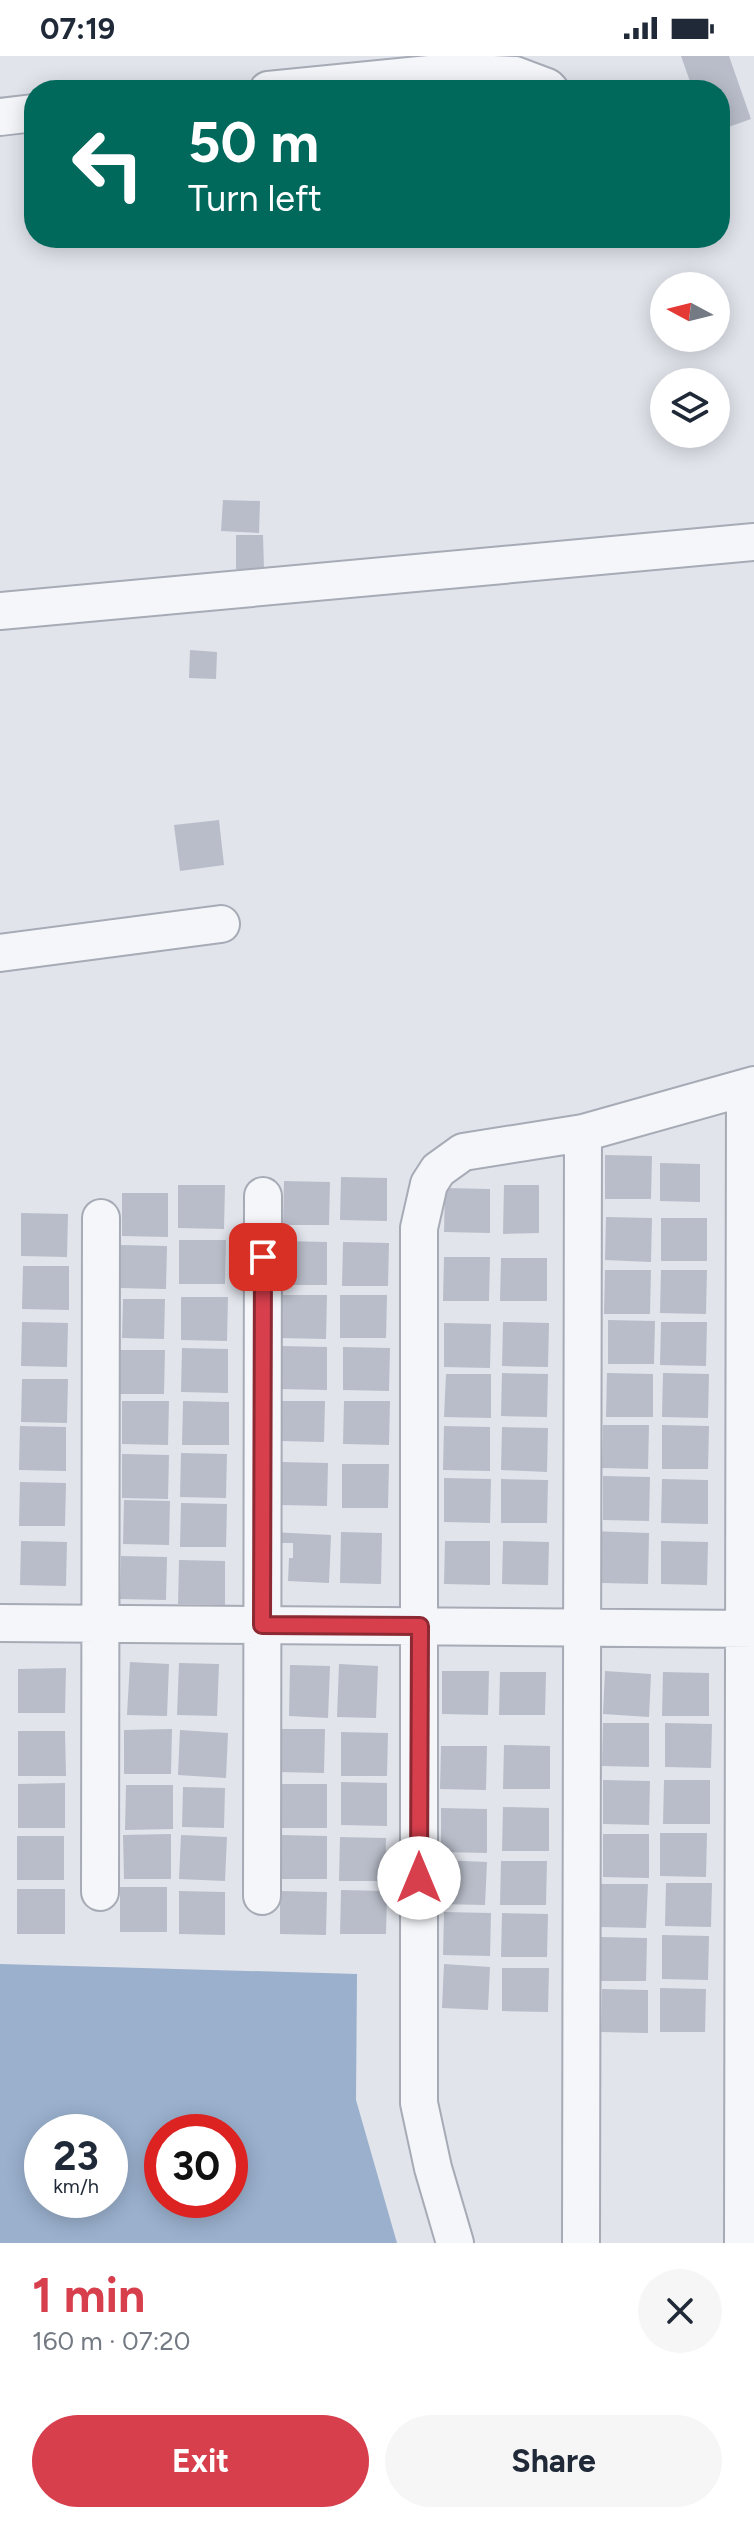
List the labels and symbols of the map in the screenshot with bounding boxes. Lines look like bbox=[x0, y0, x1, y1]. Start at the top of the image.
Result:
north arrow bbox=[650, 272, 730, 352]
pin bbox=[229, 1223, 297, 1291]
position arrow bbox=[377, 1836, 461, 1920]
speed limit sign: 30 bbox=[144, 2114, 248, 2218]

